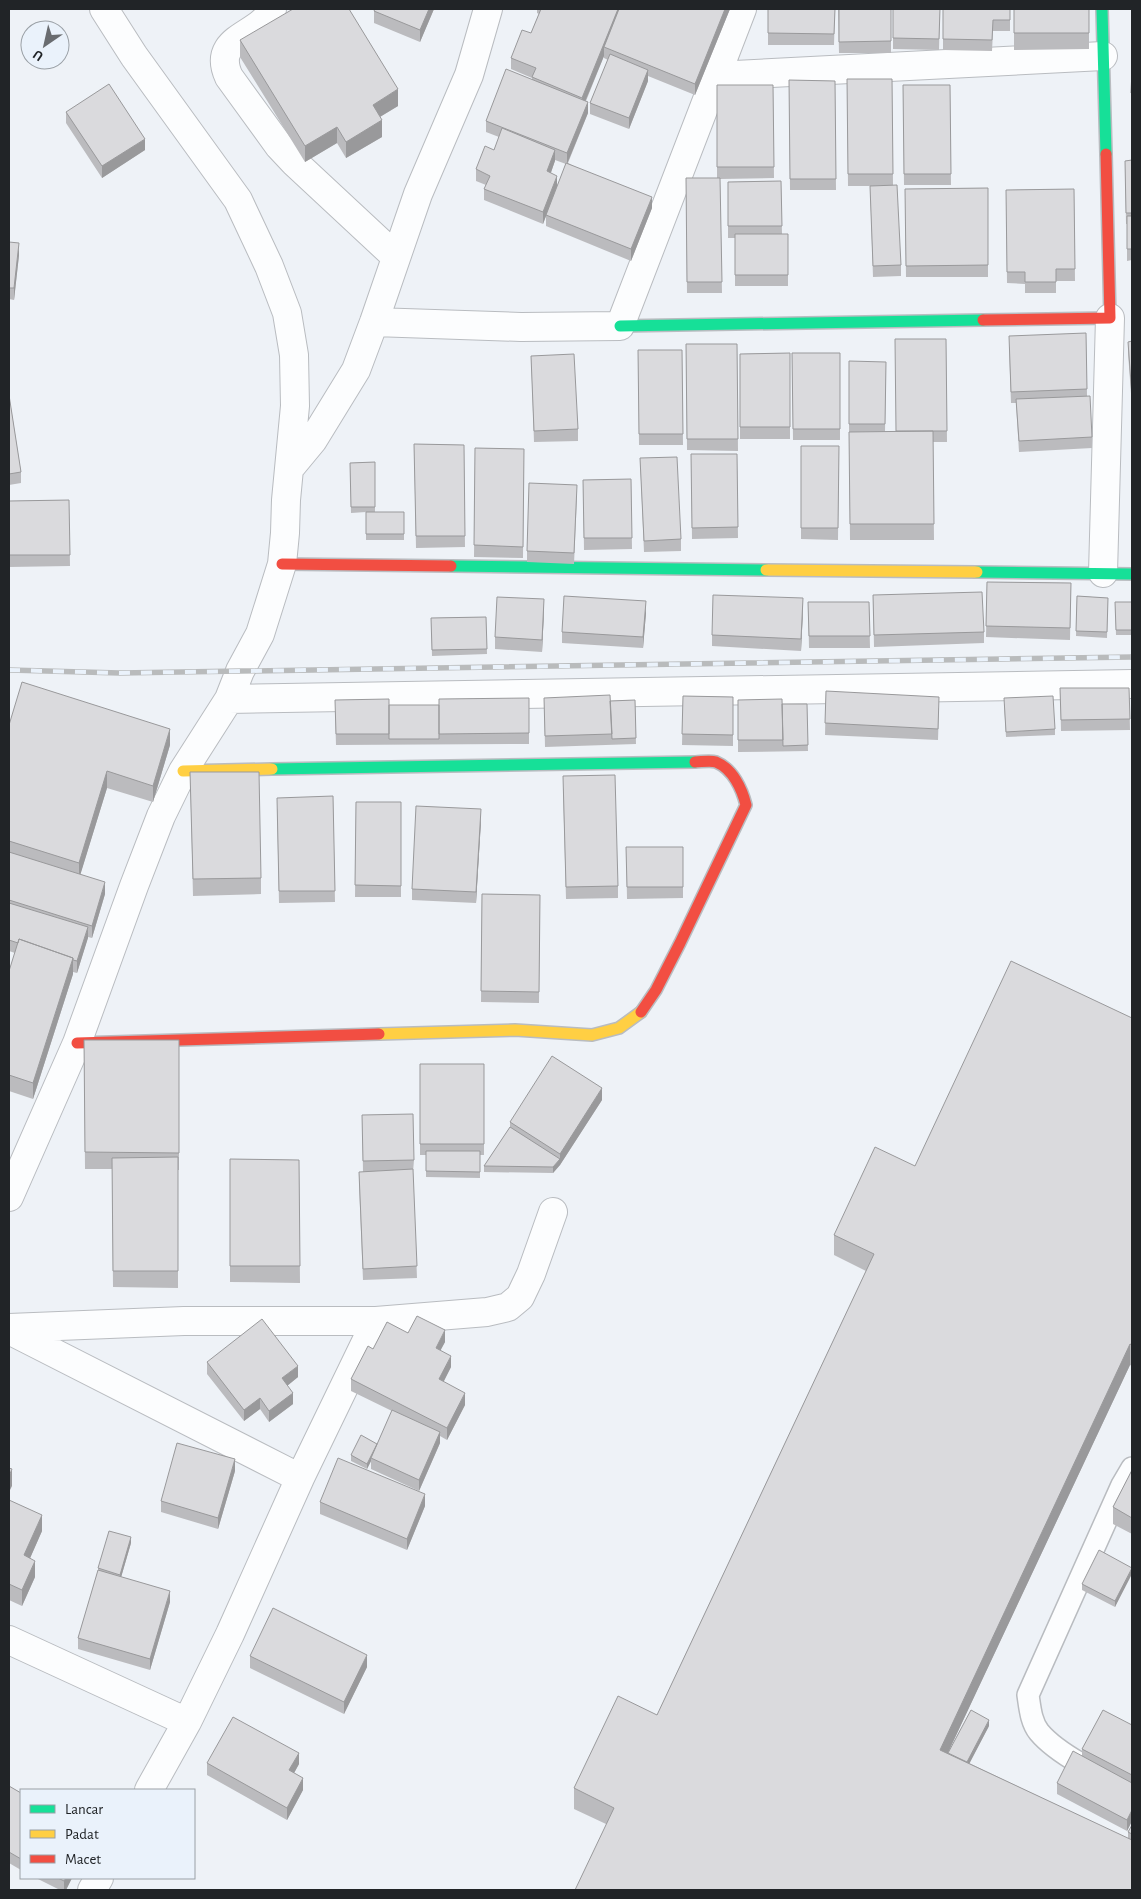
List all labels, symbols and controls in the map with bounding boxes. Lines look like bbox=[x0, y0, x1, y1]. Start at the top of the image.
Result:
north arrow bbox=[20, 20, 70, 70]
text: U bbox=[31, 47, 46, 63]
legend bbox=[20, 1789, 195, 1879]
text: Lancar bbox=[65, 1802, 103, 1817]
text: Padat bbox=[65, 1827, 99, 1842]
text: Macet bbox=[65, 1852, 101, 1867]

